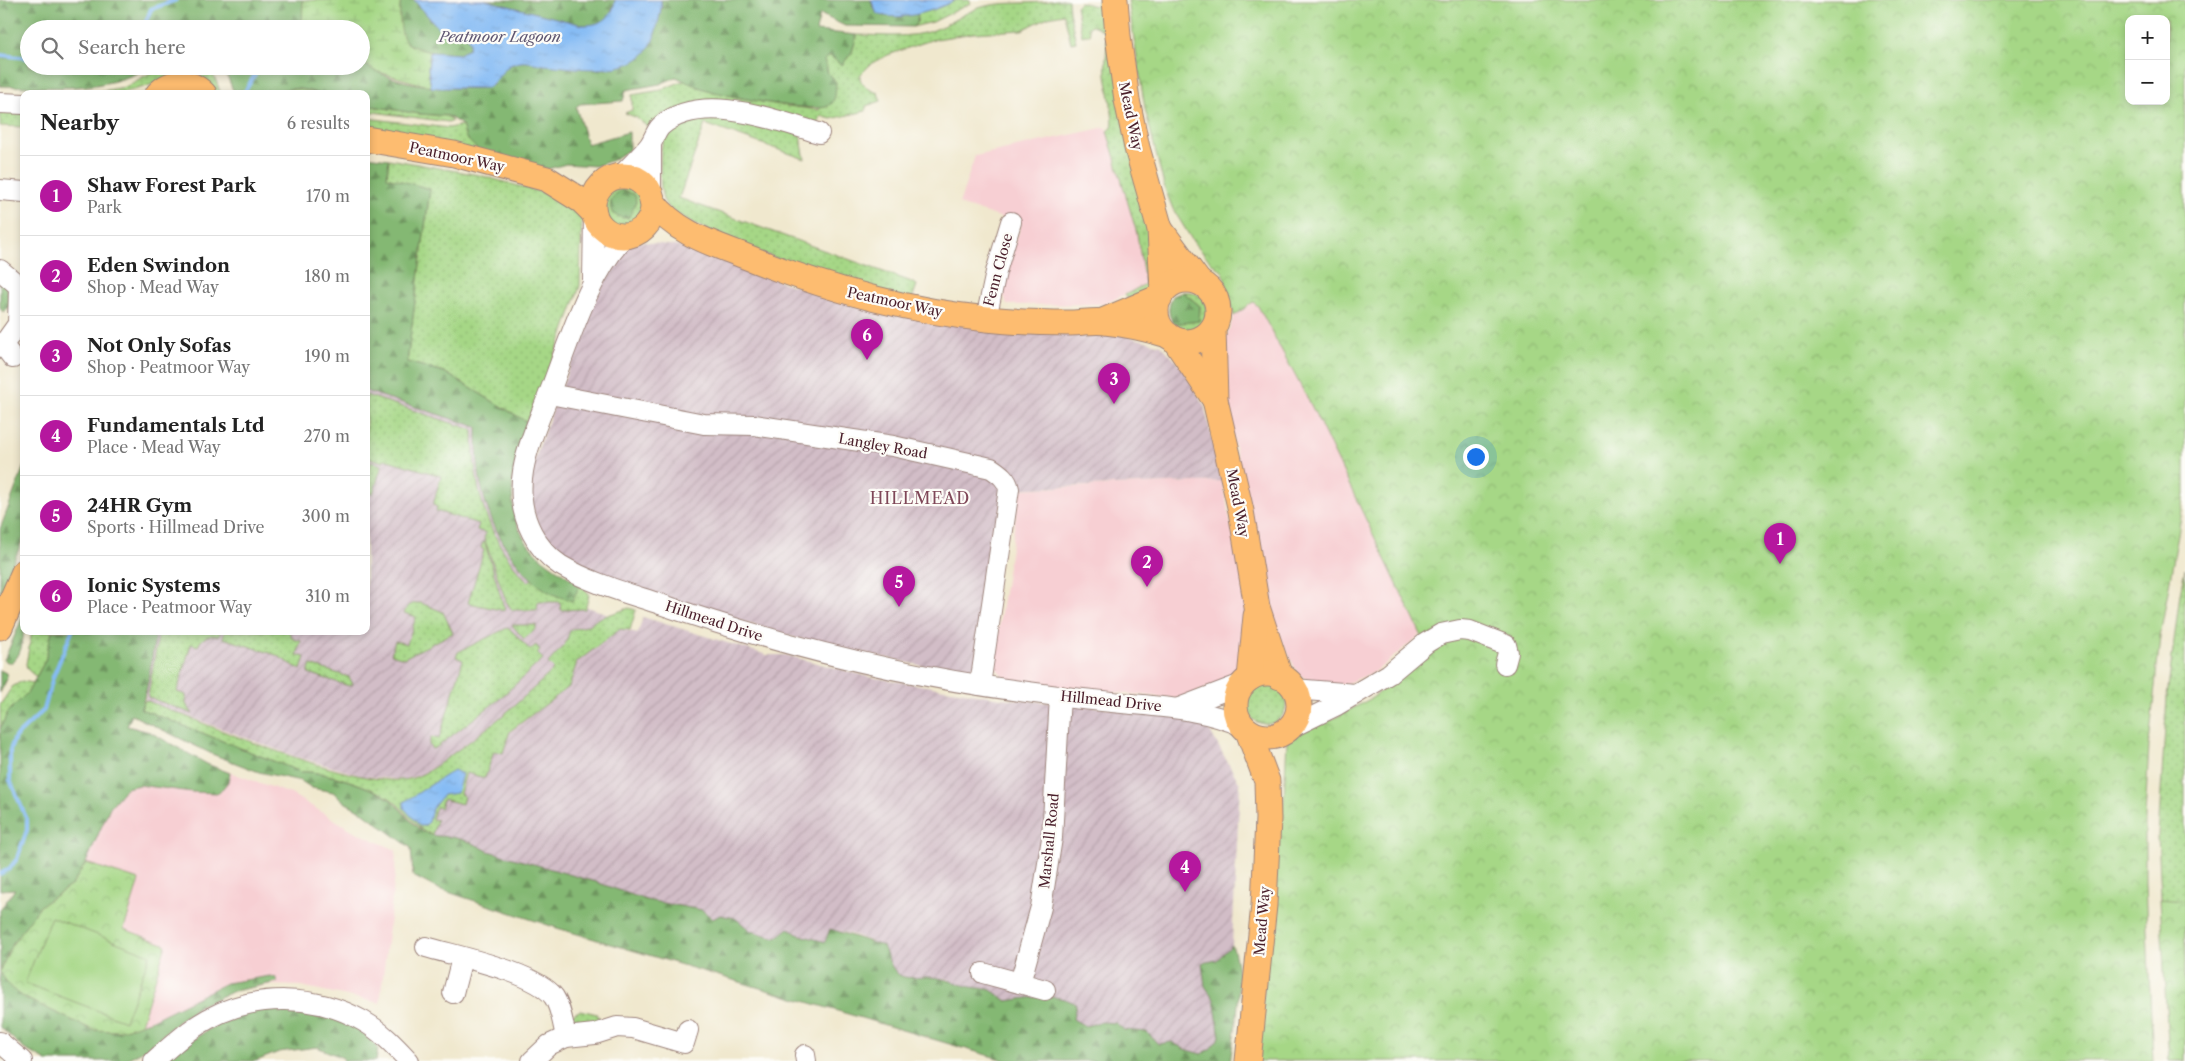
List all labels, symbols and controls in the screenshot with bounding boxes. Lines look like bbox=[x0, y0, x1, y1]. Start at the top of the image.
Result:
map controls bbox=[2125, 15, 2170, 105]
button: + bbox=[2125, 15, 2170, 60]
search box bbox=[20, 20, 370, 75]
water label: Peatmoor Lagoon bbox=[438, 27, 561, 46]
icon: search bbox=[38, 34, 66, 62]
text: Search here bbox=[78, 36, 186, 59]
button: − bbox=[2125, 60, 2170, 105]
street label: Mead Way bbox=[1115, 80, 1147, 152]
text: Nearby bbox=[40, 110, 119, 135]
text: 6 results bbox=[287, 113, 350, 133]
street label: Peatmoor Way bbox=[408, 138, 506, 176]
text: Shaw Forest Park bbox=[87, 174, 256, 197]
text: 1 bbox=[52, 186, 60, 206]
text: 170 m bbox=[306, 186, 350, 206]
text: Park bbox=[87, 197, 122, 217]
street label: Fenn Close bbox=[980, 231, 1016, 309]
text: Eden Swindon bbox=[87, 254, 230, 277]
text: 2 bbox=[51, 266, 61, 286]
text: 180 m bbox=[304, 266, 350, 286]
text: Shop · Mead Way bbox=[87, 277, 219, 297]
street label: Peatmoor Way bbox=[846, 283, 944, 321]
pin: 6 bbox=[851, 319, 883, 360]
text: Not Only Sofas bbox=[87, 334, 231, 357]
text: 3 bbox=[51, 346, 61, 366]
text: 190 m bbox=[305, 346, 350, 366]
text: Shop · Peatmoor Way bbox=[87, 357, 250, 377]
pin: 3 bbox=[1098, 363, 1130, 404]
text: Fundamentals Ltd bbox=[87, 414, 265, 437]
text: 4 bbox=[51, 426, 61, 446]
text: 270 m bbox=[304, 426, 350, 446]
street label: Langley Road bbox=[837, 429, 929, 463]
text: Place · Mead Way bbox=[87, 437, 221, 457]
your location bbox=[1463, 444, 1489, 470]
street label: Mead Way bbox=[1223, 467, 1254, 539]
district label: HILLMEAD bbox=[870, 488, 970, 508]
text: 24HR Gym bbox=[87, 494, 192, 517]
text: 5 bbox=[52, 506, 60, 526]
text: 300 m bbox=[302, 506, 350, 526]
text: Sports · Hillmead Drive bbox=[87, 517, 265, 537]
pin: 1 bbox=[1764, 523, 1796, 564]
pin: 2 bbox=[1131, 546, 1163, 587]
pin: 5 bbox=[883, 566, 915, 607]
text: Ionic Systems bbox=[87, 574, 221, 597]
text: 6 bbox=[51, 586, 61, 606]
text: 310 m bbox=[305, 586, 350, 606]
text: Place · Peatmoor Way bbox=[87, 597, 252, 617]
street label: Hillmead Drive bbox=[663, 597, 765, 645]
street label: Hillmead Drive bbox=[1060, 687, 1163, 715]
street label: Marshall Road bbox=[1035, 792, 1063, 890]
pin: 4 bbox=[1169, 851, 1201, 892]
street label: Mead Way bbox=[1250, 885, 1274, 956]

